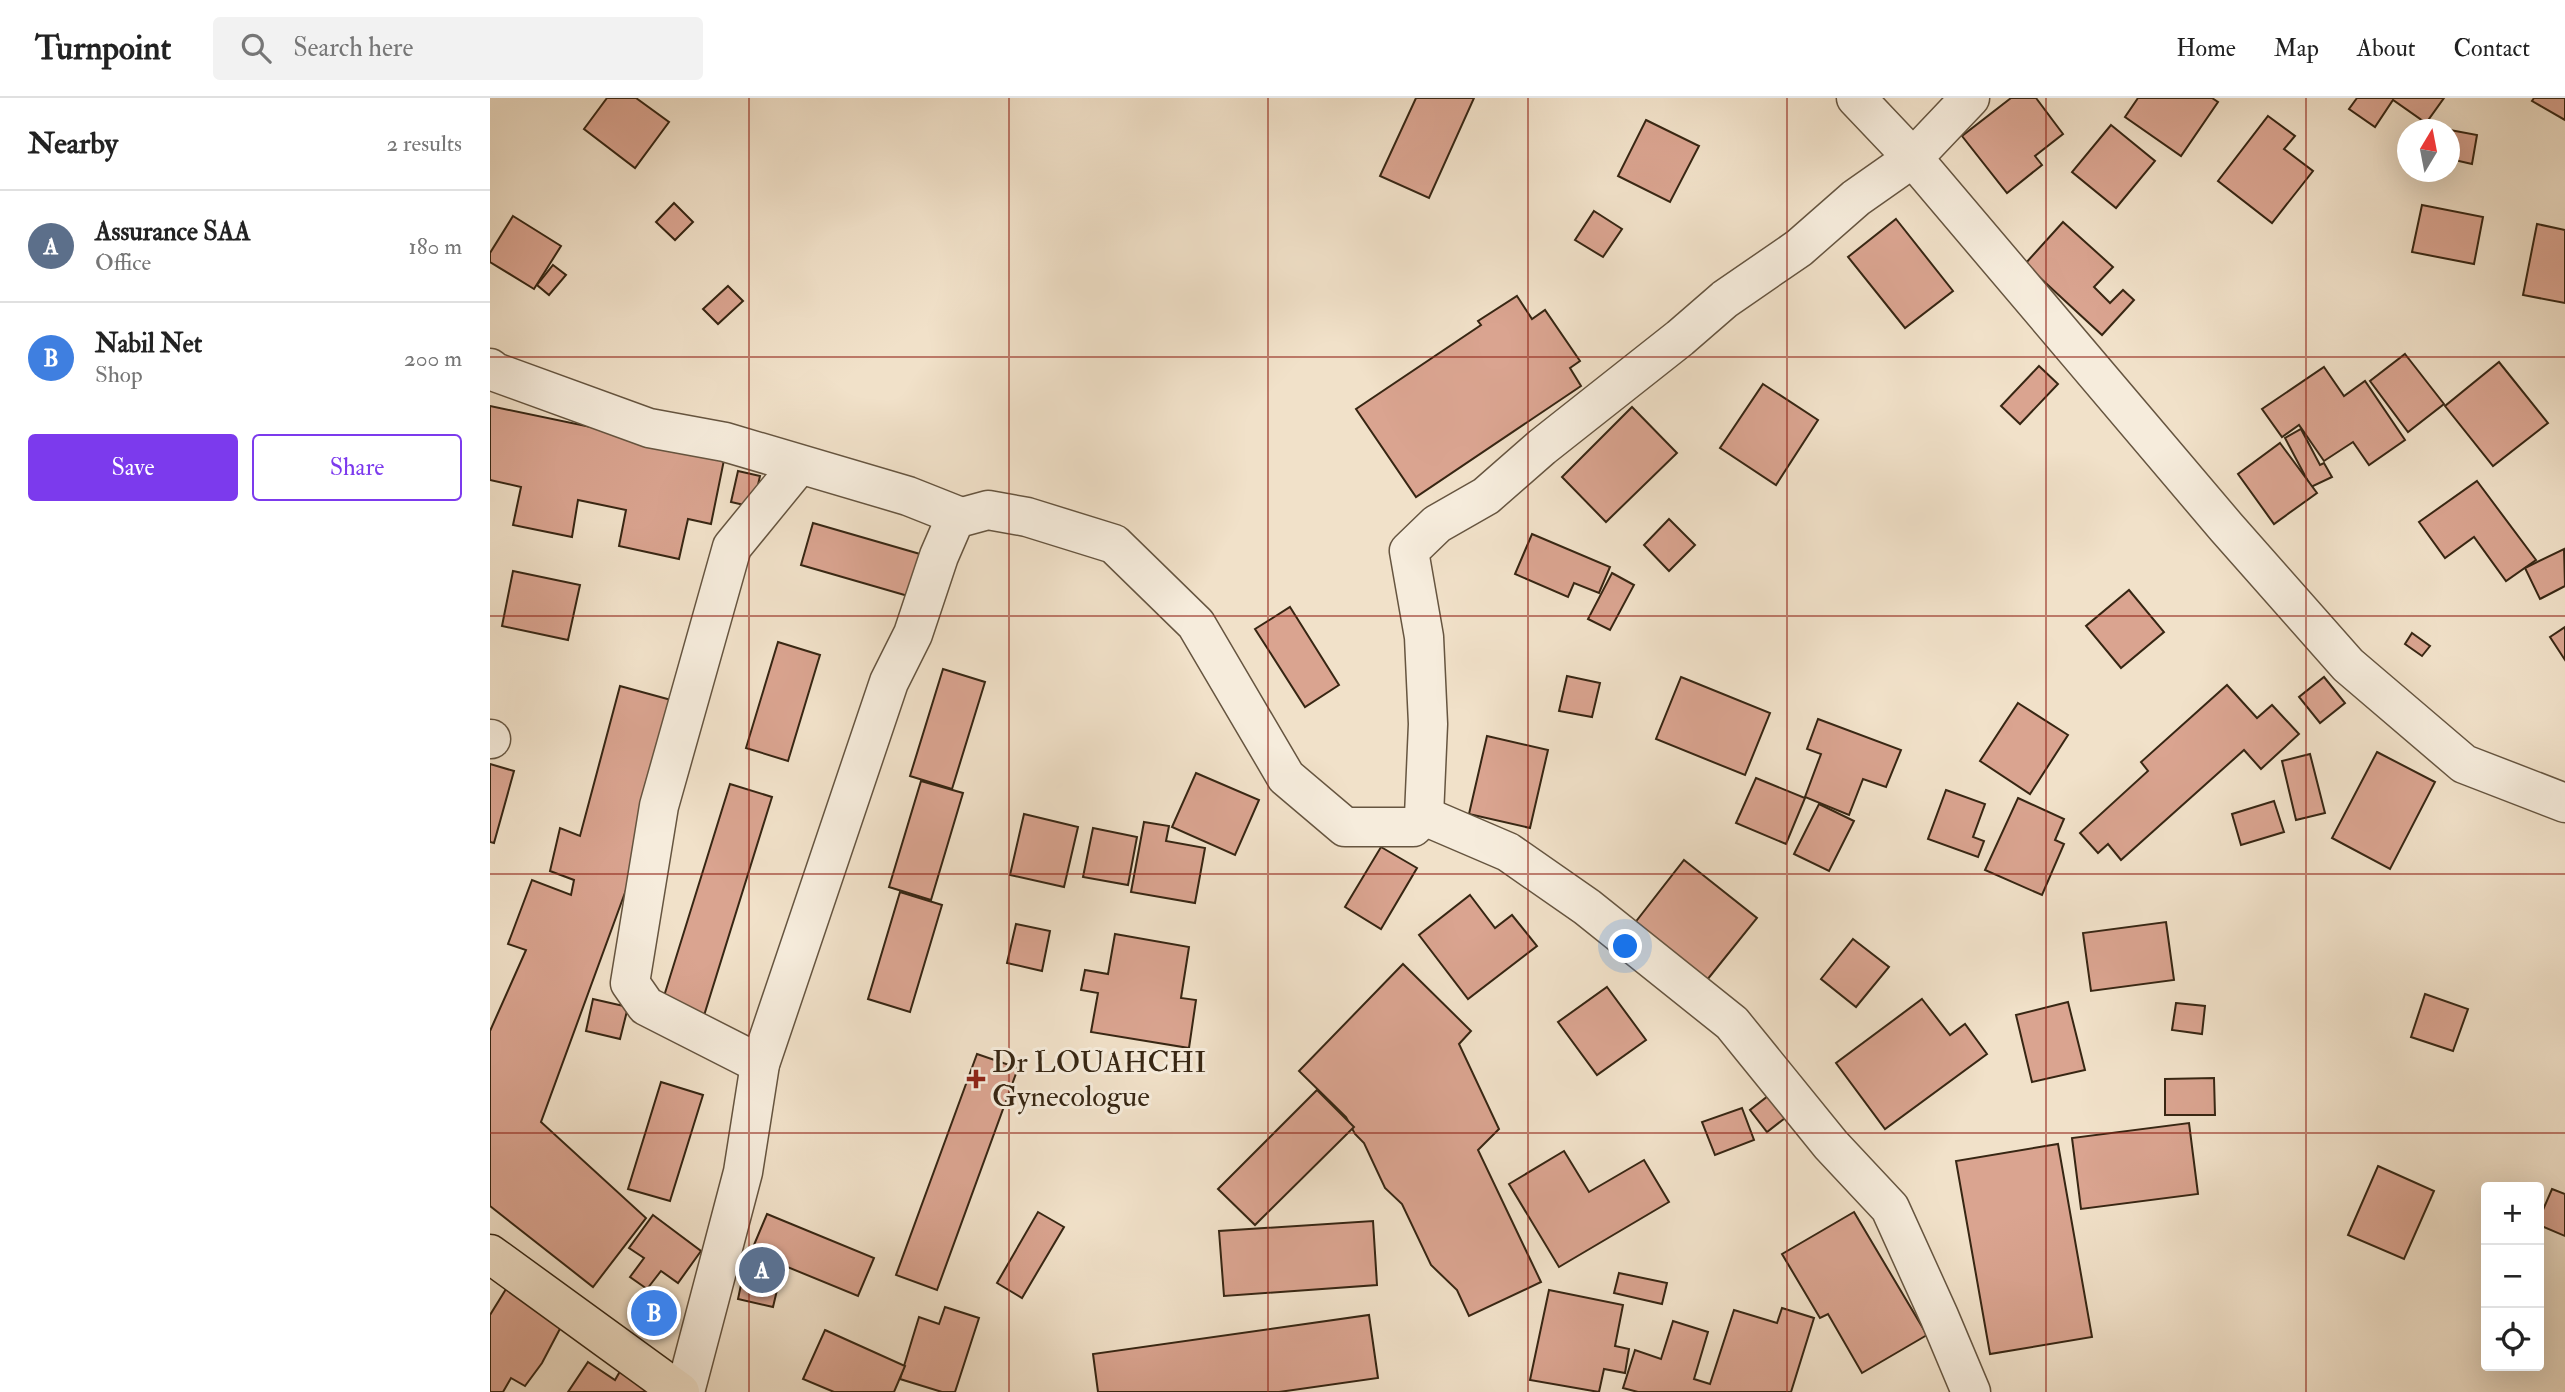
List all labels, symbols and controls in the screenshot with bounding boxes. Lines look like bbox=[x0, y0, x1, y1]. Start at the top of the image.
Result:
search box bbox=[213, 17, 703, 80]
text: Turnpoint bbox=[35, 28, 171, 69]
icon: search bbox=[237, 29, 275, 67]
text: Search here bbox=[293, 32, 413, 64]
text: Home bbox=[2176, 33, 2236, 64]
text: Map bbox=[2274, 33, 2319, 64]
text: About bbox=[2357, 33, 2416, 64]
text: Contact bbox=[2454, 33, 2530, 64]
north arrow bbox=[2397, 119, 2460, 182]
text: Nearby bbox=[28, 125, 118, 162]
text: 2 results bbox=[387, 129, 462, 158]
text: Assurance SAA bbox=[95, 216, 251, 248]
text: A bbox=[44, 232, 58, 261]
text: 180 m bbox=[409, 232, 462, 261]
text: Office bbox=[95, 248, 151, 277]
text: Nabil Net bbox=[95, 328, 202, 360]
text: B bbox=[43, 344, 59, 373]
text: 200 m bbox=[404, 344, 462, 373]
text: Shop bbox=[95, 360, 143, 389]
button: Save bbox=[28, 434, 238, 501]
button: Share bbox=[252, 434, 462, 501]
your location bbox=[1608, 929, 1642, 963]
place label: Dr LOUAHCHI Gynecologue bbox=[992, 1044, 1206, 1115]
marker: Dr LOUAHCHI Gynecologue bbox=[966, 1069, 986, 1089]
map controls bbox=[2481, 1182, 2544, 1371]
button: + bbox=[2481, 1182, 2544, 1245]
pin: A bbox=[739, 1244, 785, 1296]
button: − bbox=[2481, 1245, 2544, 1308]
pin: B bbox=[631, 1287, 677, 1339]
button: locate bbox=[2481, 1308, 2544, 1371]

